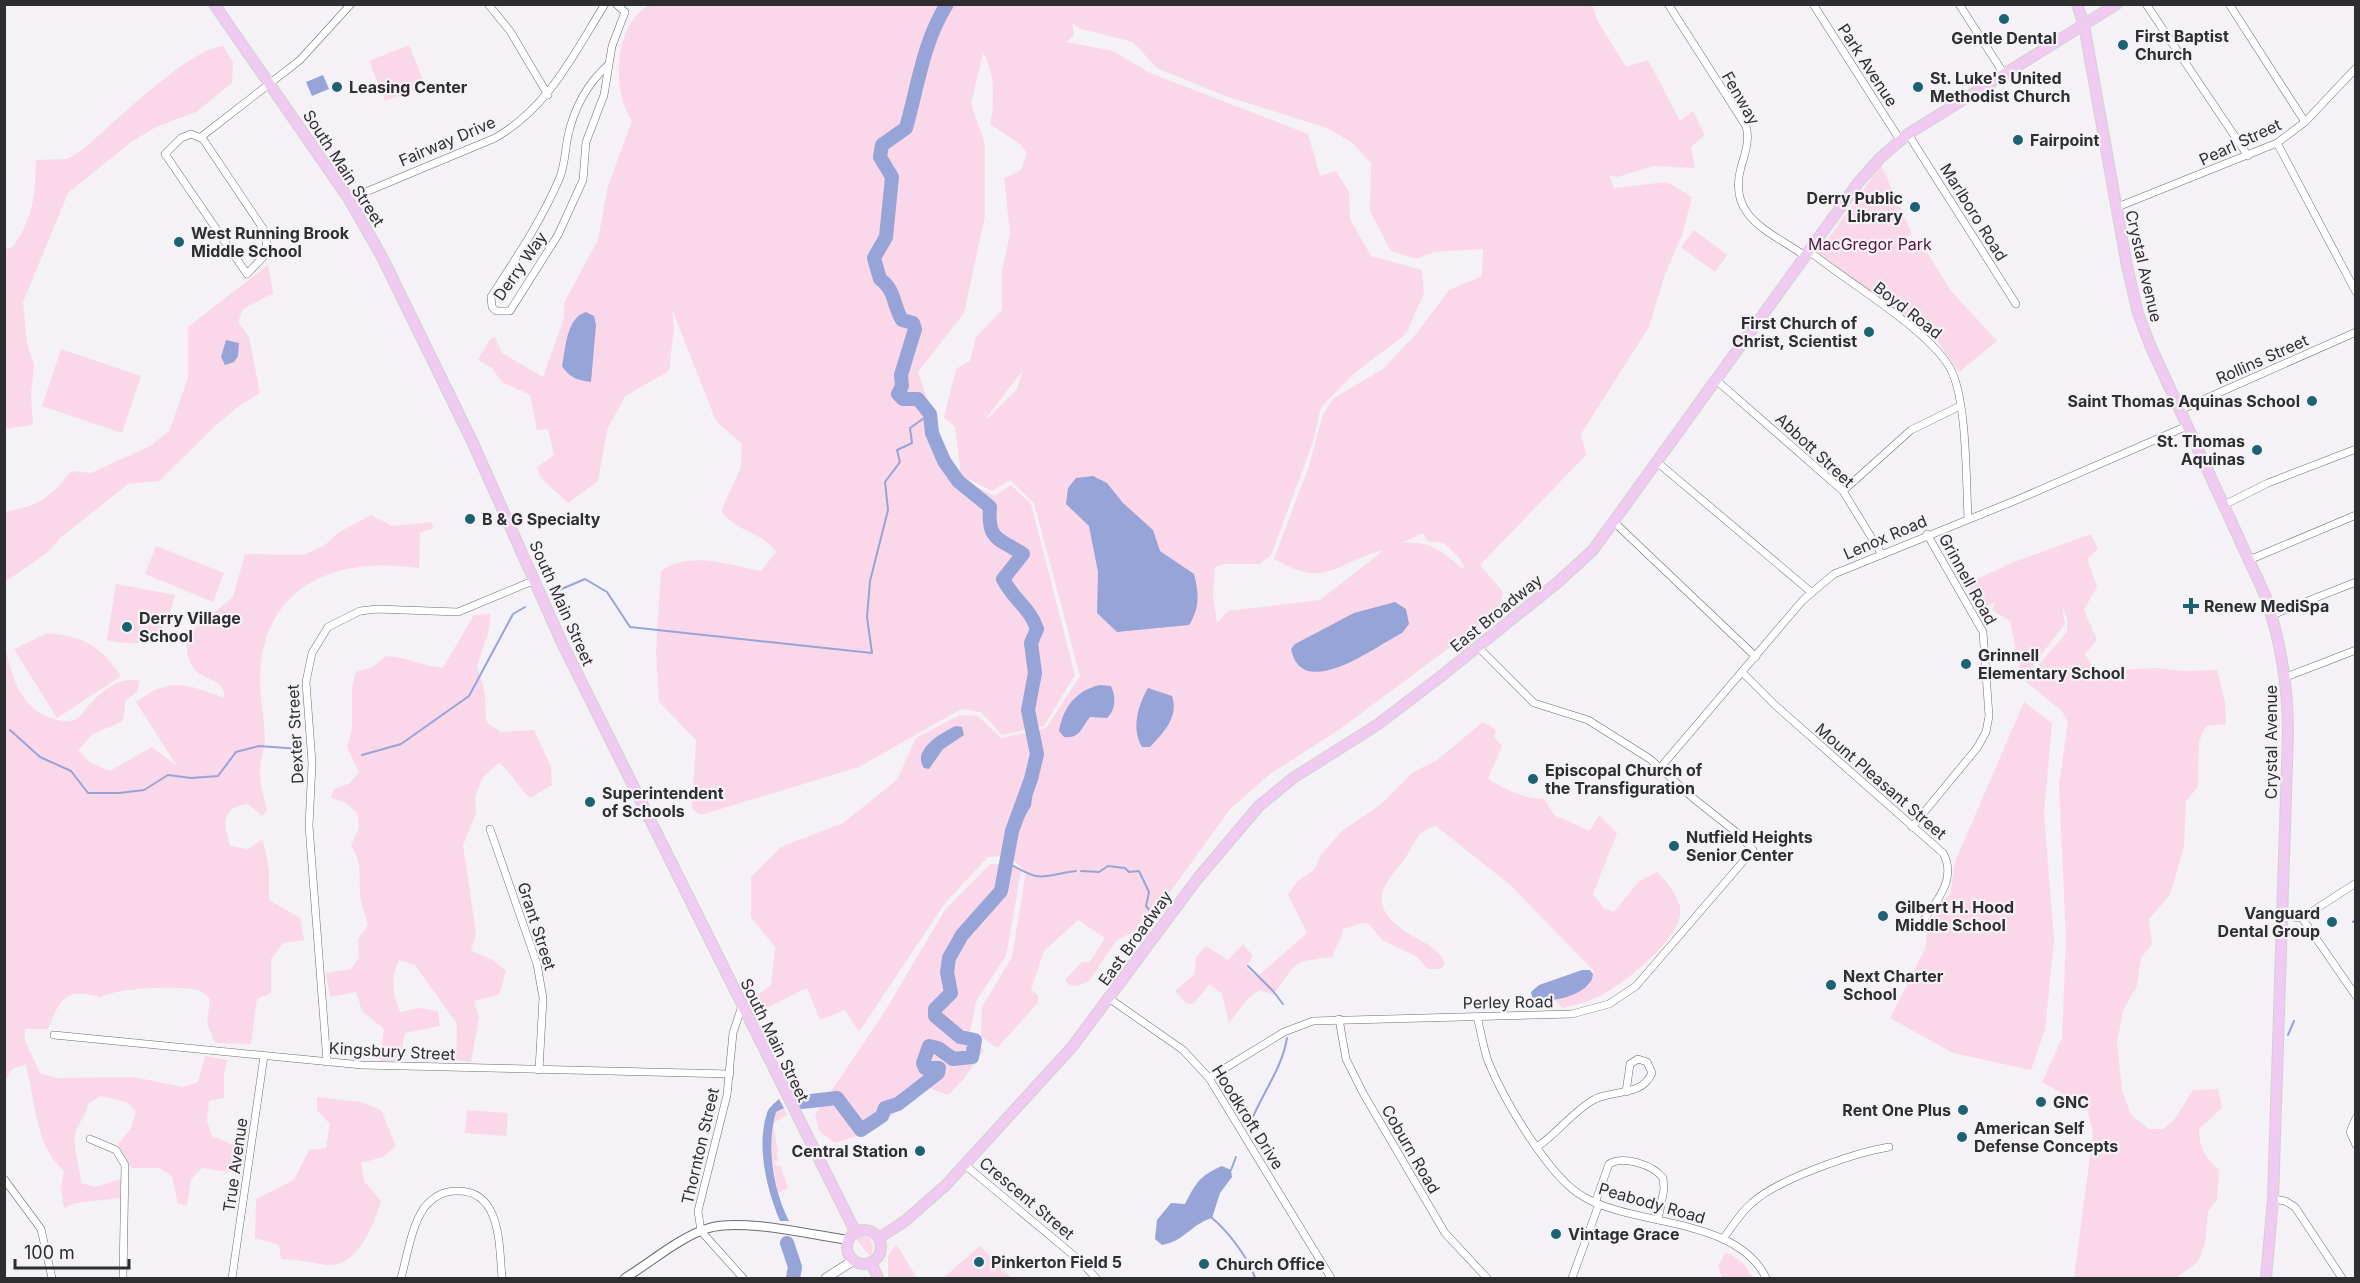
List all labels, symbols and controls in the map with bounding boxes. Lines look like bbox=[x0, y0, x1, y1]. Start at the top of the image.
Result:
marker: Gentle Dental bbox=[1997, 12, 2011, 26]
street label: Park Avenue bbox=[1834, 20, 1902, 110]
place label: First Baptist Church bbox=[2135, 26, 2229, 64]
place label: Gentle Dental bbox=[1951, 28, 2057, 48]
marker: First Baptist Church bbox=[2116, 38, 2130, 52]
street label: Fenway bbox=[1718, 68, 1764, 128]
place label: St. Luke's United Methodist Church bbox=[1930, 68, 2070, 106]
place label: Leasing Center bbox=[349, 77, 468, 97]
marker: Leasing Center bbox=[330, 80, 344, 94]
marker: St. Luke's United Methodist Church bbox=[1911, 80, 1925, 94]
street label: South Main Street bbox=[299, 106, 389, 230]
street label: Fairway Drive bbox=[396, 112, 498, 170]
street label: Pearl Street bbox=[2196, 114, 2284, 170]
place label: Fairpoint bbox=[2030, 130, 2100, 150]
marker: Fairpoint bbox=[2011, 133, 2025, 147]
street label: Marlboro Road bbox=[1936, 159, 2012, 265]
place label: Derry Public Library bbox=[1807, 188, 1903, 226]
marker: Derry Public Library bbox=[1908, 200, 1922, 214]
street label: Crystal Avenue bbox=[2121, 208, 2167, 324]
place label: West Running Brook Middle School bbox=[191, 223, 350, 261]
street label: Derry Way bbox=[489, 228, 551, 304]
park label: MacGregor Park bbox=[1808, 234, 1932, 254]
marker: West Running Brook Middle School bbox=[172, 235, 186, 249]
street label: Boyd Road bbox=[1870, 277, 1946, 343]
place label: First Church of Christ, Scientist bbox=[1732, 313, 1858, 351]
marker: First Church of Christ, Scientist bbox=[1862, 325, 1876, 339]
street label: Rollins Street bbox=[2213, 330, 2311, 388]
place label: Saint Thomas Aquinas School bbox=[2067, 391, 2300, 411]
marker: Saint Thomas Aquinas School bbox=[2305, 394, 2319, 408]
street label: Abbott Street bbox=[1772, 409, 1858, 491]
place label: St. Thomas Aquinas bbox=[2157, 431, 2245, 469]
marker: St. Thomas Aquinas bbox=[2250, 443, 2264, 457]
place label: B & G Specialty bbox=[482, 509, 601, 529]
street label: Lenox Road bbox=[1840, 510, 1930, 564]
marker: B & G Specialty bbox=[463, 512, 477, 526]
street label: Grinnell Road bbox=[1935, 530, 2001, 628]
street label: South Main Street bbox=[525, 537, 599, 669]
street label: East Broadway bbox=[1446, 570, 1546, 656]
place label: Renew MediSpa bbox=[2204, 596, 2329, 616]
marker: Renew MediSpa bbox=[2182, 597, 2200, 615]
place label: Derry Village School bbox=[139, 608, 241, 646]
marker: Derry Village School bbox=[120, 620, 134, 634]
place label: Grinnell Elementary School bbox=[1978, 645, 2125, 683]
marker: Grinnell Elementary School bbox=[1959, 657, 1973, 671]
street label: Dexter Street bbox=[282, 684, 308, 784]
street label: Crystal Avenue bbox=[2261, 685, 2281, 799]
street label: Mount Pleasant Street bbox=[1811, 719, 1951, 843]
place label: Episcopal Church of the Transfiguration bbox=[1545, 760, 1703, 798]
marker: Episcopal Church of the Transfiguration bbox=[1526, 772, 1540, 786]
place label: Superintendent of Schools bbox=[602, 783, 724, 821]
marker: Superintendent of Schools bbox=[583, 795, 597, 809]
place label: Nutfield Heights Senior Center bbox=[1686, 827, 1813, 865]
marker: Nutfield Heights Senior Center bbox=[1667, 839, 1681, 853]
street label: Grant Street bbox=[513, 880, 561, 972]
street label: East Broadway bbox=[1094, 887, 1176, 989]
place label: Gilbert H. Hood Middle School bbox=[1895, 897, 2014, 935]
place label: Vanguard Dental Group bbox=[2218, 903, 2320, 941]
marker: Gilbert H. Hood Middle School bbox=[1876, 909, 1890, 923]
marker: Vanguard Dental Group bbox=[2325, 915, 2339, 929]
place label: Next Charter School bbox=[1843, 966, 1944, 1004]
street label: South Main Street bbox=[736, 975, 814, 1105]
marker: Next Charter School bbox=[1824, 978, 1838, 992]
street label: Perley Road bbox=[1462, 991, 1554, 1013]
street label: Kingsbury Street bbox=[328, 1038, 456, 1064]
street label: Hoodkroft Drive bbox=[1208, 1061, 1288, 1173]
street label: Thornton Street bbox=[677, 1086, 723, 1206]
place label: GNC bbox=[2053, 1092, 2089, 1112]
marker: GNC bbox=[2034, 1095, 2048, 1109]
place label: Rent One Plus bbox=[1842, 1100, 1951, 1120]
street label: Coburn Road bbox=[1377, 1101, 1445, 1197]
marker: Rent One Plus bbox=[1956, 1103, 1970, 1117]
street label: True Avenue bbox=[218, 1117, 252, 1213]
place label: American Self Defense Concepts bbox=[1974, 1118, 2118, 1156]
marker: American Self Defense Concepts bbox=[1955, 1130, 1969, 1144]
place label: Central Station bbox=[791, 1141, 908, 1161]
marker: Central Station bbox=[913, 1144, 927, 1158]
street label: Crescent Street bbox=[975, 1152, 1079, 1244]
street label: Peabody Road bbox=[1596, 1178, 1708, 1228]
place label: Vintage Grace bbox=[1568, 1224, 1679, 1244]
marker: Vintage Grace bbox=[1549, 1227, 1563, 1241]
scale bar bbox=[15, 1232, 129, 1270]
text: 100 m bbox=[24, 1242, 75, 1263]
place label: Pinkerton Field 5 bbox=[991, 1252, 1122, 1272]
place label: Church Office bbox=[1216, 1254, 1325, 1274]
marker: Pinkerton Field 5 bbox=[972, 1255, 986, 1269]
marker: Church Office bbox=[1197, 1257, 1211, 1271]

